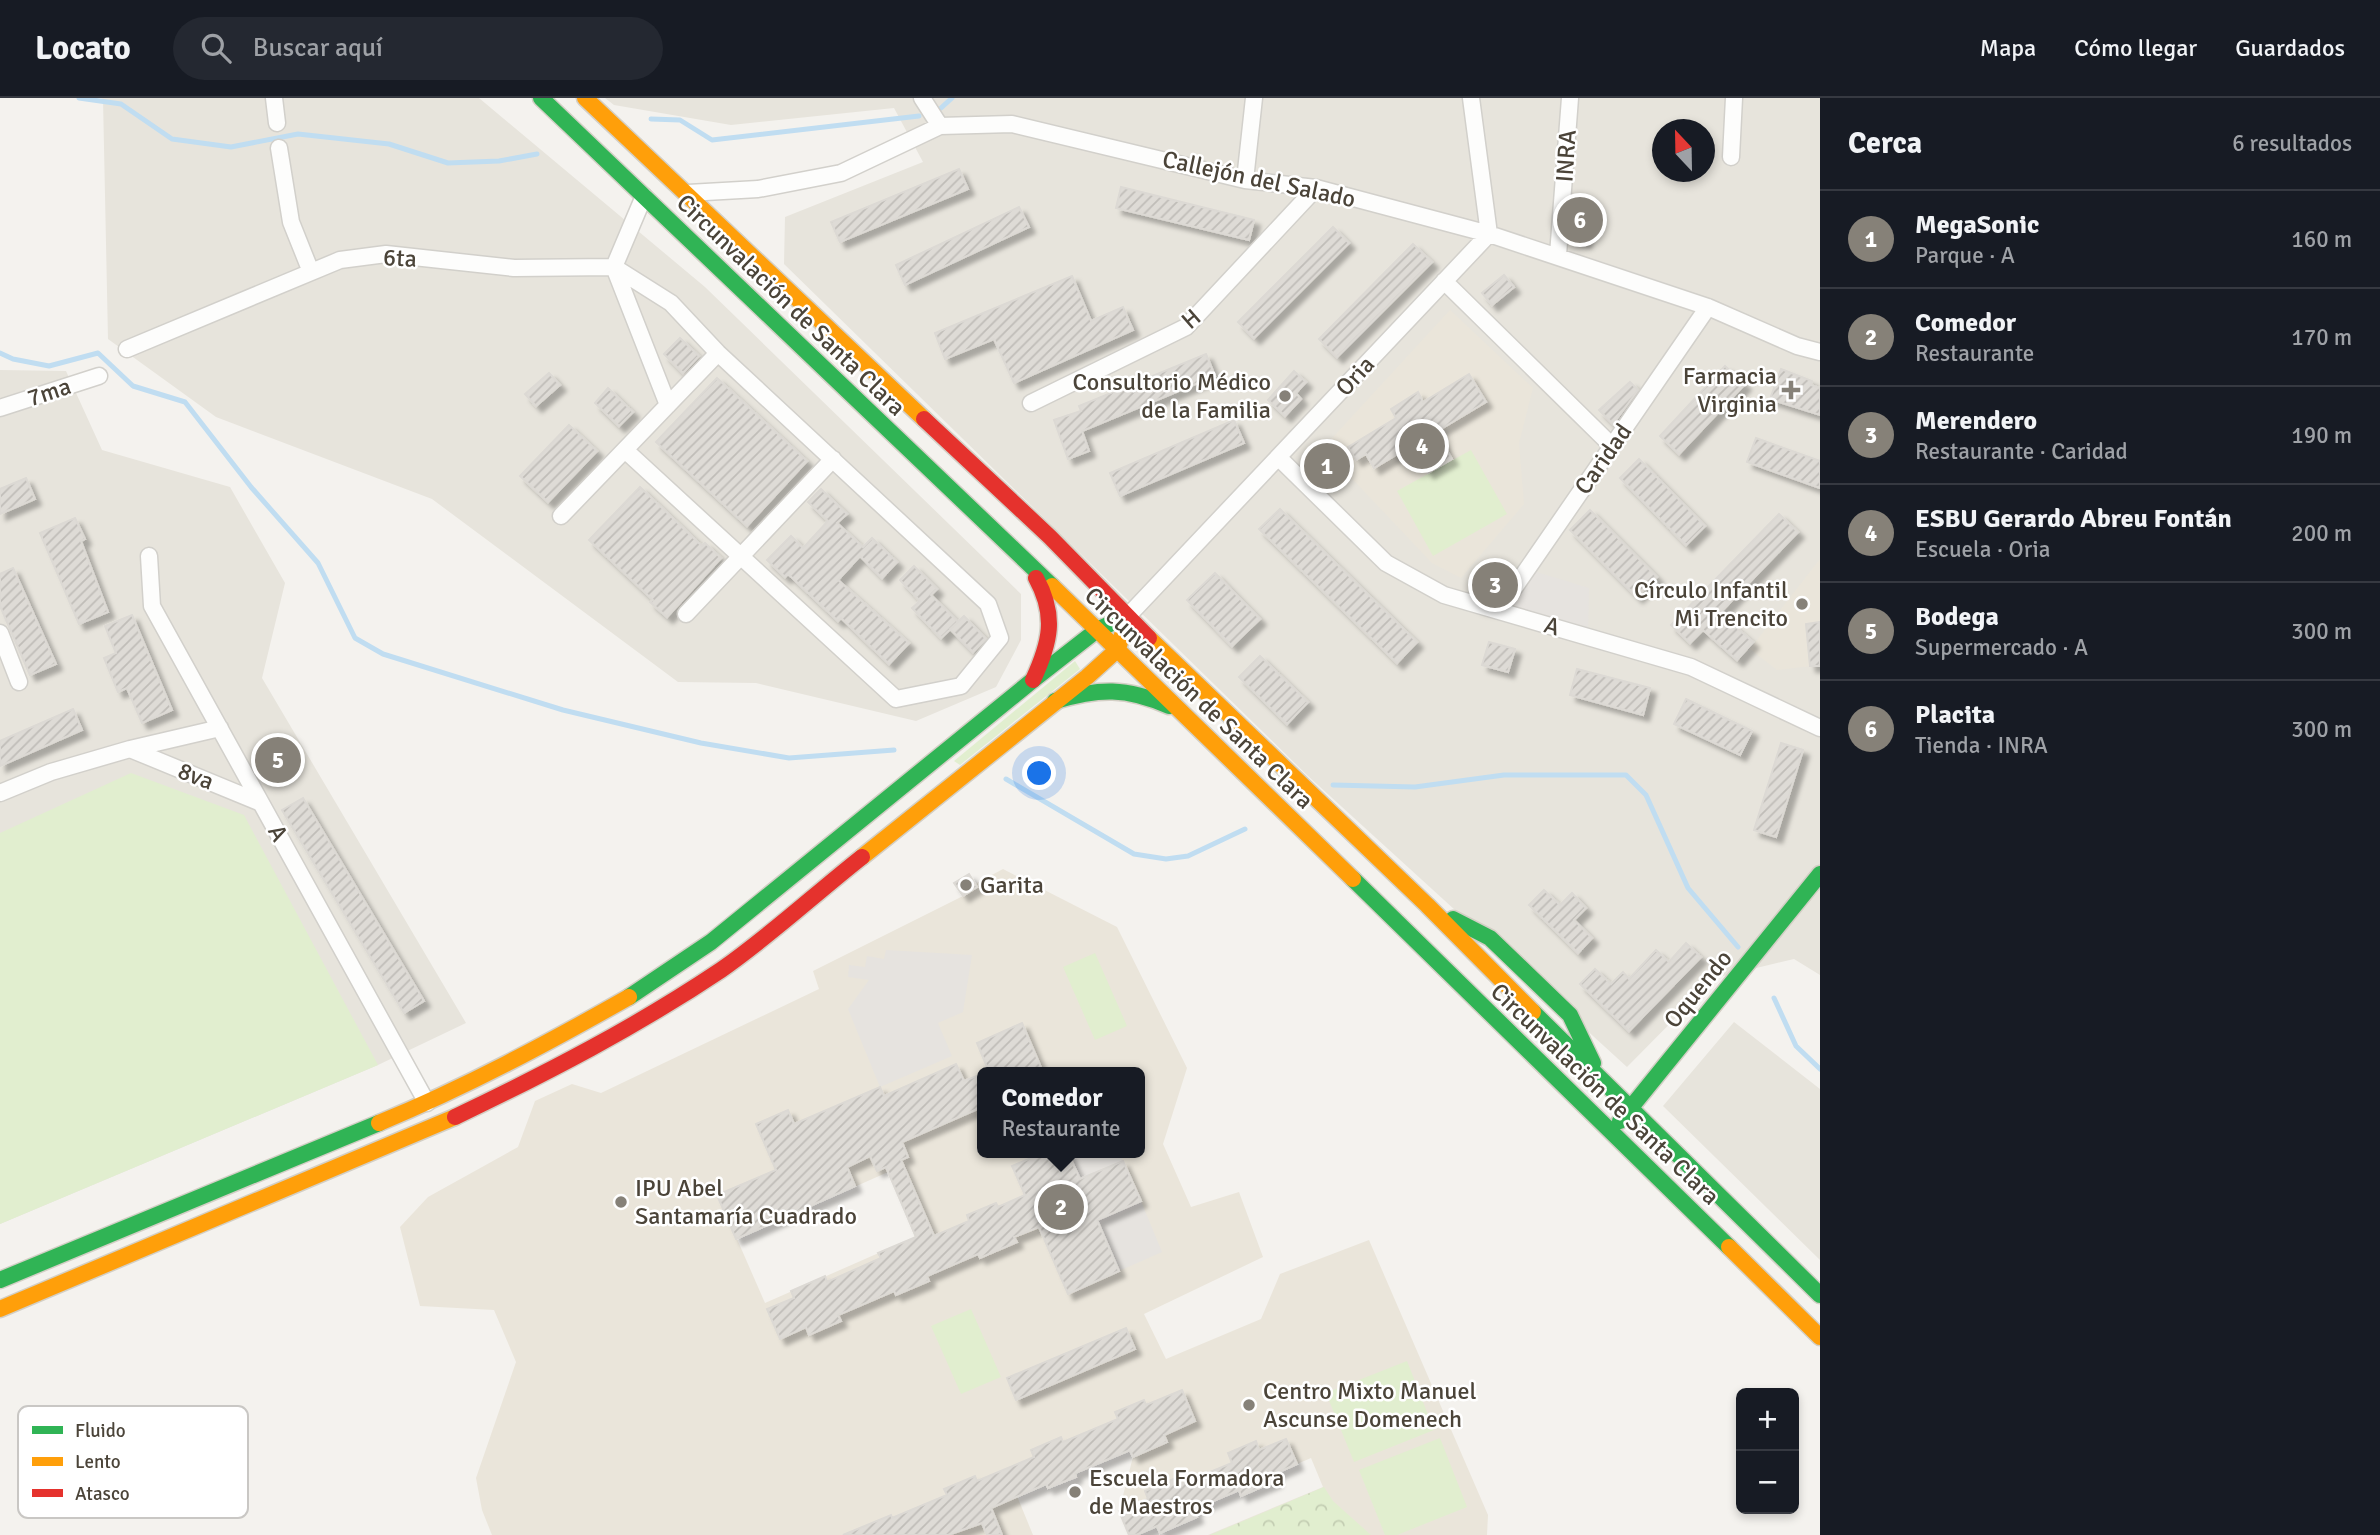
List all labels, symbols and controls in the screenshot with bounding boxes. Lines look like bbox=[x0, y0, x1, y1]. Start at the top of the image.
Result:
search box bbox=[173, 17, 663, 80]
text: Locato bbox=[35, 28, 131, 69]
icon: search bbox=[197, 29, 235, 67]
text: Buscar aquí bbox=[253, 32, 383, 64]
text: Mapa bbox=[1980, 33, 2036, 63]
text: Cómo llegar bbox=[2074, 33, 2197, 63]
text: Guardados bbox=[2235, 33, 2345, 63]
north arrow bbox=[1652, 119, 1715, 182]
text: Cerca bbox=[1848, 125, 1922, 162]
street label: INRA bbox=[1549, 128, 1583, 183]
text: 6 resultados bbox=[2232, 129, 2352, 158]
street label: Callejón del Salado bbox=[1160, 144, 1358, 214]
street label: Circunvalación de Santa Clara bbox=[670, 188, 912, 422]
pin: 6 bbox=[1557, 194, 1603, 246]
text: MegaSonic bbox=[1915, 209, 2039, 241]
text: 1 bbox=[1865, 225, 1877, 254]
text: 160 m bbox=[2291, 225, 2352, 254]
text: Parque · A bbox=[1915, 241, 2015, 270]
street label: 6ta bbox=[382, 242, 418, 274]
street label: H bbox=[1175, 302, 1207, 336]
text: Comedor bbox=[1915, 307, 2016, 339]
text: 2 bbox=[1865, 323, 1877, 352]
text: 170 m bbox=[2291, 323, 2352, 352]
text: Restaurante bbox=[1915, 339, 2034, 368]
street label: Oria bbox=[1329, 350, 1381, 402]
place label: Farmacia Virginia bbox=[1683, 361, 1777, 419]
place label: Consultorio Médico de la Familia bbox=[1072, 367, 1271, 425]
street label: 7ma bbox=[23, 371, 75, 413]
marker: Farmacia Virginia bbox=[1783, 382, 1799, 398]
marker: Consultorio Médico de la Familia bbox=[1277, 388, 1293, 404]
text: Merendero bbox=[1915, 405, 2037, 437]
street label: Caridad bbox=[1568, 418, 1638, 500]
pin: 4 bbox=[1399, 420, 1445, 472]
text: 3 bbox=[1865, 421, 1877, 450]
text: 190 m bbox=[2291, 421, 2352, 450]
text: Restaurante · Caridad bbox=[1915, 437, 2128, 466]
pin: 1 bbox=[1304, 440, 1350, 492]
text: ESBU Gerardo Abreu Fontán bbox=[1915, 503, 2232, 535]
text: 4 bbox=[1865, 519, 1877, 548]
text: 200 m bbox=[2291, 519, 2352, 548]
text: Escuela · Oria bbox=[1915, 535, 2050, 564]
pin: 3 bbox=[1472, 559, 1518, 611]
place label: Círculo Infantil Mi Trencito bbox=[1634, 575, 1788, 633]
street label: Circunvalación de Santa Clara bbox=[1078, 581, 1320, 815]
marker: Círculo Infantil Mi Trencito bbox=[1794, 596, 1810, 612]
text: Bodega bbox=[1915, 601, 1999, 633]
street label: A bbox=[1541, 610, 1564, 643]
text: 5 bbox=[1865, 617, 1877, 646]
text: 300 m bbox=[2291, 617, 2352, 646]
text: Supermercado · A bbox=[1915, 633, 2088, 662]
text: Placita bbox=[1915, 699, 1995, 731]
text: 6 bbox=[1865, 715, 1877, 744]
text: 300 m bbox=[2291, 715, 2352, 744]
text: Tienda · INRA bbox=[1915, 731, 2048, 760]
pin: 5 bbox=[255, 734, 301, 786]
street label: 8va bbox=[174, 755, 218, 797]
your location bbox=[1022, 756, 1056, 790]
street label: A bbox=[261, 819, 295, 847]
place label: Garita bbox=[980, 870, 1044, 900]
marker: Garita bbox=[958, 877, 974, 893]
street label: Oquendo bbox=[1657, 944, 1739, 1034]
street label: Circunvalación de Santa Clara bbox=[1484, 977, 1726, 1211]
popup bbox=[977, 1067, 1145, 1158]
text: Comedor bbox=[1001, 1082, 1102, 1114]
text: Restaurante bbox=[1001, 1114, 1121, 1143]
place label: IPU Abel Santamaría Cuadrado bbox=[635, 1173, 857, 1231]
pin: 2 bbox=[1038, 1181, 1084, 1233]
marker: IPU Abel Santamaría Cuadrado bbox=[613, 1194, 629, 1210]
place label: Centro Mixto Manuel Ascunse Domenech bbox=[1263, 1376, 1477, 1434]
map controls bbox=[1736, 1388, 1799, 1514]
button: + bbox=[1736, 1388, 1799, 1451]
marker: Centro Mixto Manuel Ascunse Domenech bbox=[1241, 1397, 1257, 1413]
legend bbox=[18, 1406, 248, 1518]
text: Fluido bbox=[75, 1419, 126, 1443]
text: Lento bbox=[75, 1450, 121, 1474]
button: − bbox=[1736, 1451, 1799, 1514]
place label: Escuela Formadora de Maestros bbox=[1089, 1463, 1284, 1521]
text: Atasco bbox=[75, 1482, 130, 1506]
marker: Escuela Formadora de Maestros bbox=[1067, 1484, 1083, 1500]

